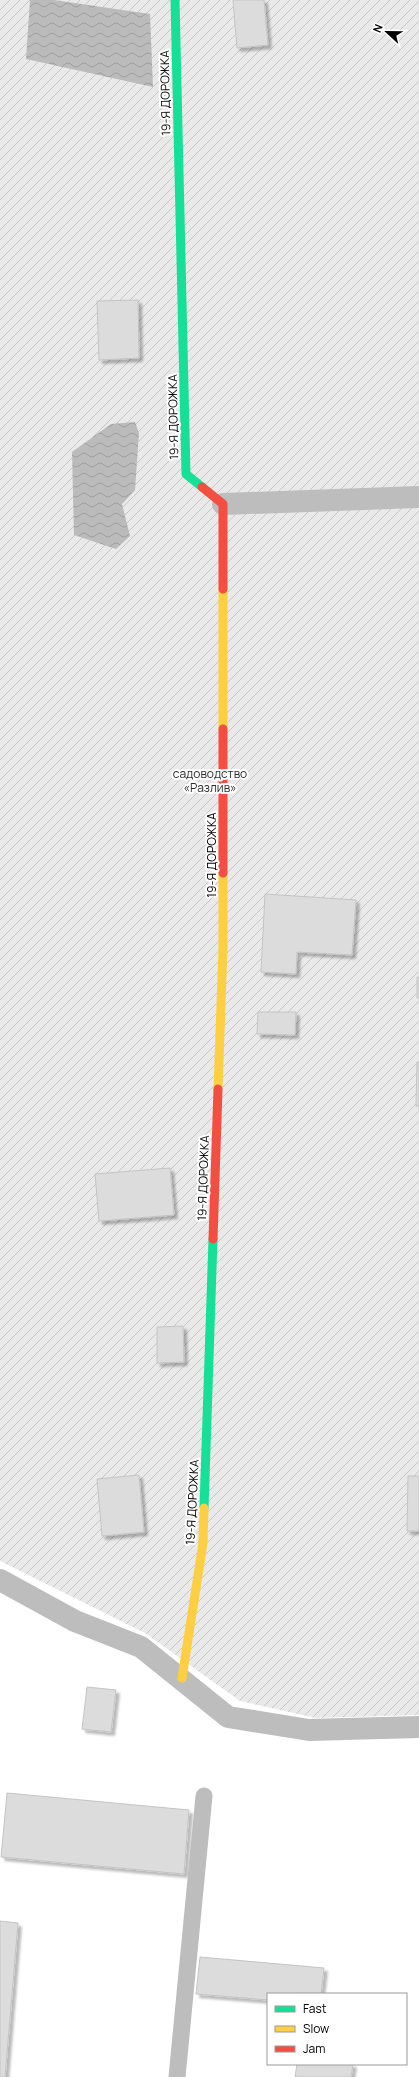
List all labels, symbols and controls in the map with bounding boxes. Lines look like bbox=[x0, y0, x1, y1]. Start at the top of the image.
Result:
north arrow bbox=[367, 12, 407, 52]
text: N bbox=[369, 22, 386, 35]
street label: 19-Я ДОРОЖКА bbox=[156, 50, 174, 136]
street label: 19-Я ДОРОЖКА bbox=[164, 374, 182, 460]
park label: садоводство «Разлив» bbox=[173, 765, 247, 796]
street label: 19-Я ДОРОЖКА bbox=[203, 812, 220, 898]
street label: 19-Я ДОРОЖКА bbox=[193, 1135, 213, 1221]
street label: 19-Я ДОРОЖКА bbox=[181, 1459, 203, 1545]
legend bbox=[267, 1993, 407, 2065]
text: Fast bbox=[303, 2000, 327, 2017]
text: Slow bbox=[303, 2020, 329, 2037]
text: Jam bbox=[303, 2040, 325, 2057]

